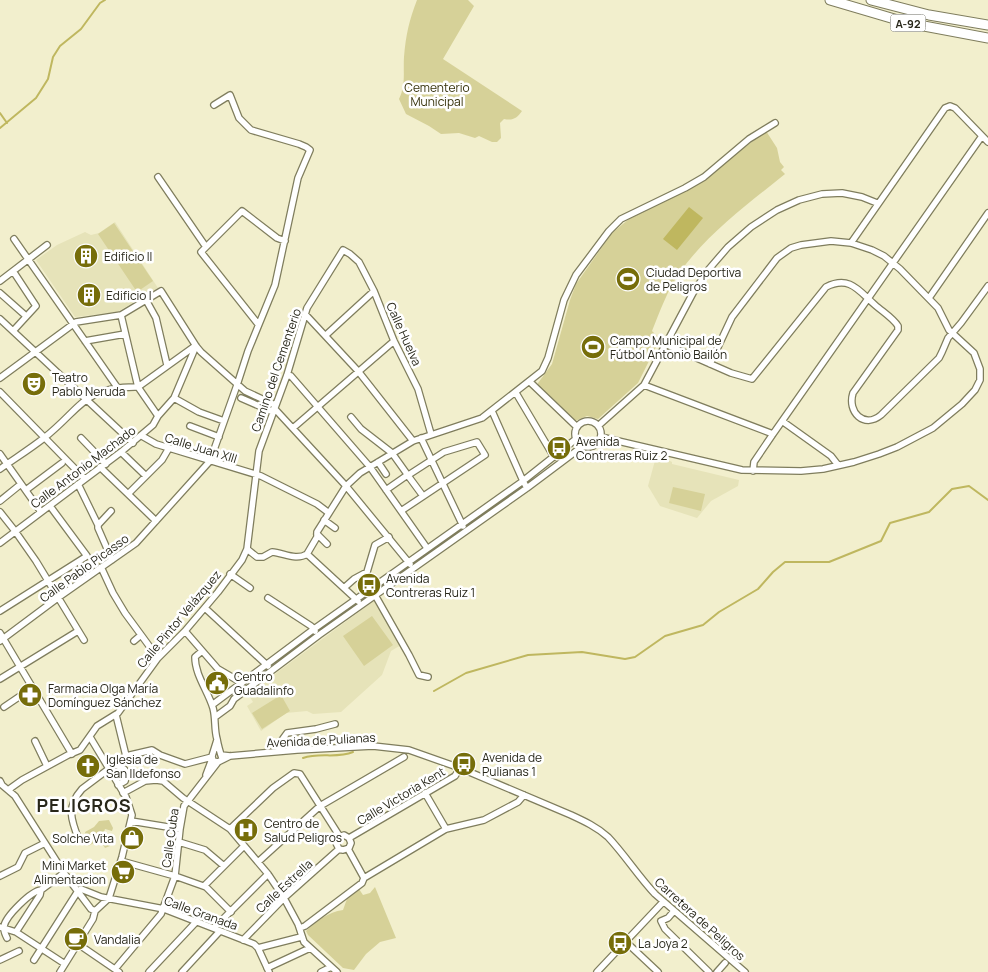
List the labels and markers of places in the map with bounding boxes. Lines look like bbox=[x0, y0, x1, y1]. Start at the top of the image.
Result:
building icon: Edificio II bbox=[73, 243, 99, 269]
place label: Edificio II bbox=[104, 248, 152, 265]
place label: Ciudad Deportiva de Peligros bbox=[646, 264, 741, 295]
sports icon: Ciudad Deportiva de Peligros bbox=[615, 266, 641, 292]
building icon: Edificio I bbox=[76, 282, 102, 308]
place label: Edificio I bbox=[106, 287, 152, 304]
place label: Campo Municipal de Fútbol Antonio Bailón bbox=[610, 332, 727, 363]
sports icon: Campo Municipal de Fútbol Antonio Bailón bbox=[580, 334, 606, 360]
place label: Teatro Pablo Neruda bbox=[52, 369, 126, 400]
theatre icon: Teatro Pablo Neruda bbox=[21, 371, 47, 397]
place label: Avenida Contreras Ruiz 2 bbox=[576, 433, 668, 464]
bus stop icon: Avenida Contreras Ruiz 2 bbox=[546, 435, 572, 461]
place label: Avenida Contreras Ruiz 1 bbox=[386, 570, 475, 601]
bus stop icon: Avenida Contreras Ruiz 1 bbox=[356, 572, 382, 598]
place label: Centro Guadalinfo bbox=[234, 668, 294, 699]
public building icon: Centro Guadalinfo bbox=[204, 670, 230, 696]
place label: Farmacia Olga María Domínguez Sánchez bbox=[48, 680, 162, 711]
pharmacy icon: Farmacia Olga María Domínguez Sánchez bbox=[17, 682, 43, 708]
place label: Avenida de Pulianas 1 bbox=[482, 749, 542, 780]
place label: Iglesia de San Ildefonso bbox=[106, 751, 181, 782]
bus stop icon: Avenida de Pulianas 1 bbox=[451, 751, 477, 777]
church icon: Iglesia de San Ildefonso bbox=[75, 753, 101, 779]
place label: Centro de Salud Peligros bbox=[264, 815, 342, 846]
hospital icon: Centro de Salud Peligros bbox=[233, 817, 259, 843]
shop icon: Solche Vita bbox=[119, 825, 145, 851]
place label: Solche Vita bbox=[52, 830, 114, 847]
place label: Mini Market Alimentacion bbox=[34, 857, 106, 888]
supermarket icon: Mini Market Alimentacion bbox=[110, 859, 136, 885]
cafe icon: Vandalia bbox=[63, 926, 89, 952]
bus stop icon: La Joya 2 bbox=[607, 930, 633, 956]
place label: Vandalia bbox=[94, 931, 141, 948]
place label: La Joya 2 bbox=[638, 935, 688, 952]

